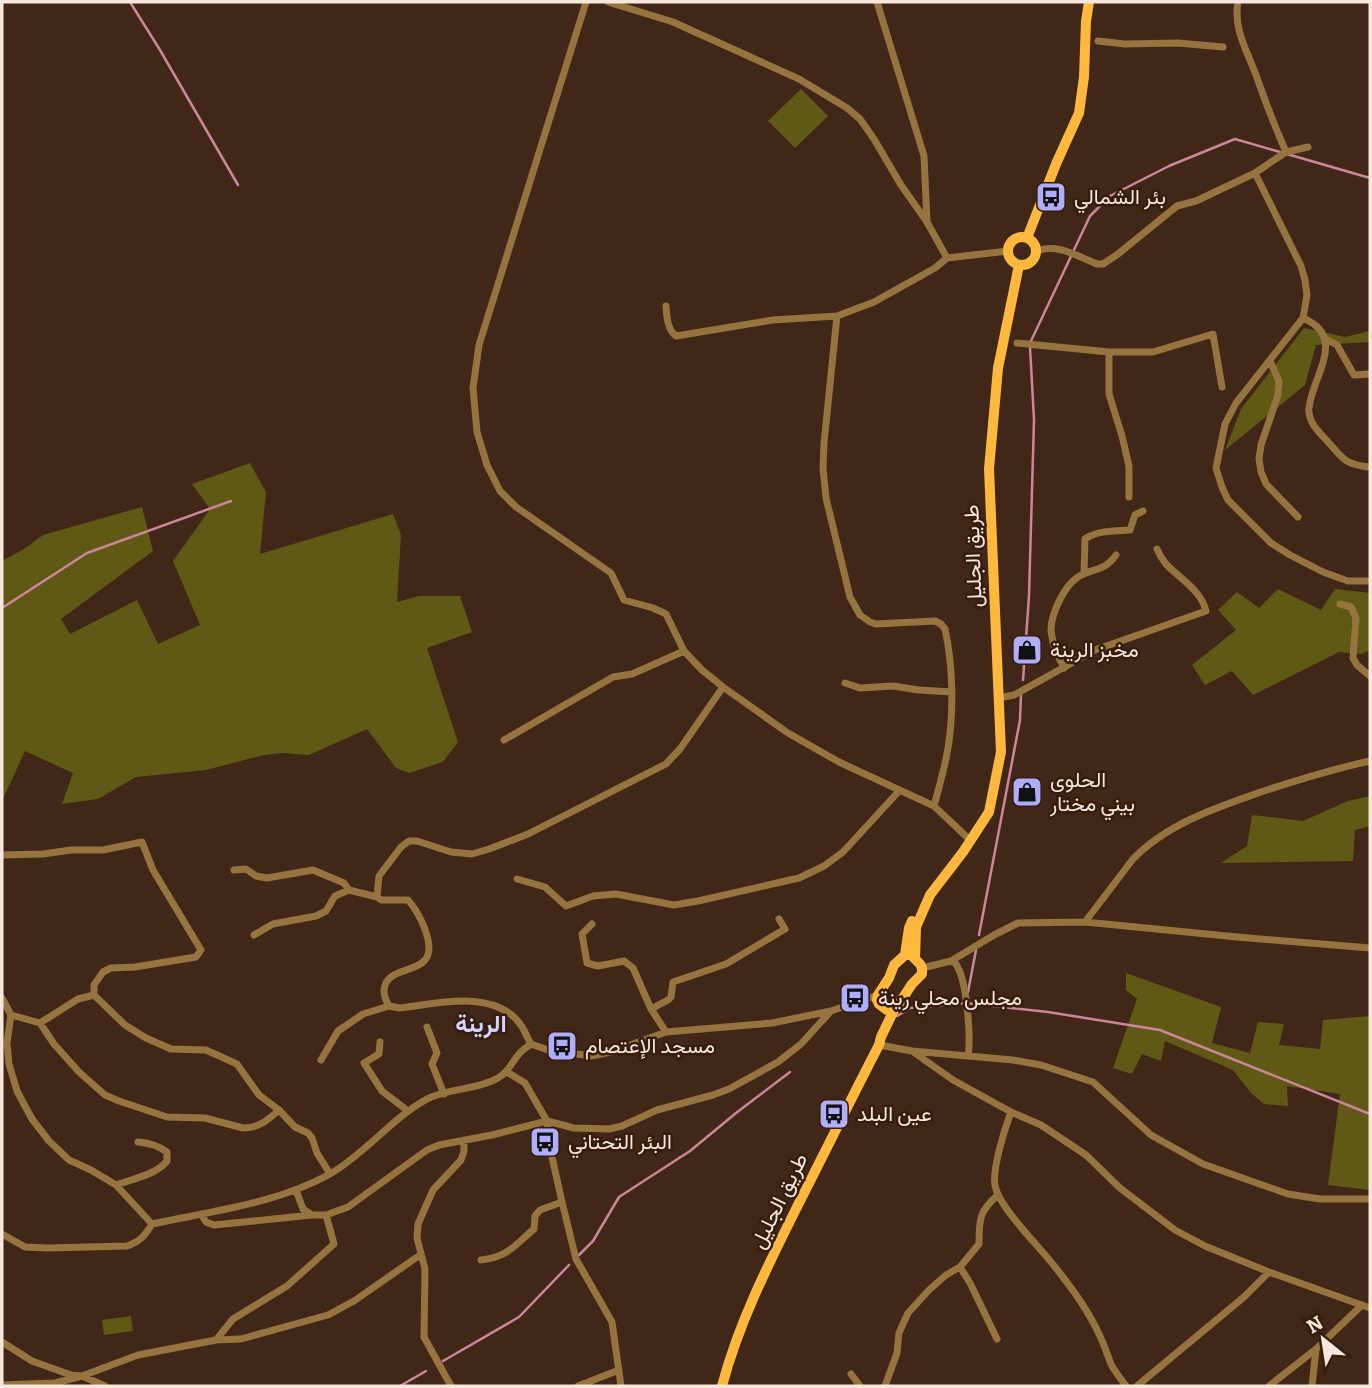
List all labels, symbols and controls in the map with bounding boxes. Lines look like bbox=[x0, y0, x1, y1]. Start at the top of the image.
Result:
bus stop icon: بئر الشمالي bbox=[1034, 180, 1068, 214]
place label: بئر الشمالي bbox=[1074, 184, 1166, 214]
street label: طريق الجليل bbox=[958, 504, 988, 608]
shop icon: مخبز الرينة bbox=[1010, 633, 1044, 667]
place label: مخبز الرينة bbox=[1050, 637, 1139, 663]
place label: الحلوى بيني مختار bbox=[1049, 767, 1135, 821]
shop icon: الحلوى بيني مختار bbox=[1010, 775, 1044, 809]
bus stop icon: مجلس محلي رينة bbox=[838, 981, 872, 1015]
place label: مجلس محلي رينة bbox=[878, 985, 1022, 1015]
district label: الرينة bbox=[455, 1010, 507, 1039]
bus stop icon: مسجد الإعتصام bbox=[545, 1029, 579, 1063]
place label: مسجد الإعتصام bbox=[585, 1033, 715, 1060]
bus stop icon: عين البلد bbox=[817, 1097, 851, 1131]
place label: عين البلد bbox=[857, 1101, 932, 1127]
bus stop icon: البئر التحتاني bbox=[528, 1125, 562, 1159]
place label: البئر التحتاني bbox=[568, 1129, 672, 1159]
street label: طريق الجليل bbox=[745, 1149, 813, 1253]
north arrow bbox=[1288, 1304, 1358, 1374]
text: N bbox=[1303, 1311, 1327, 1338]

